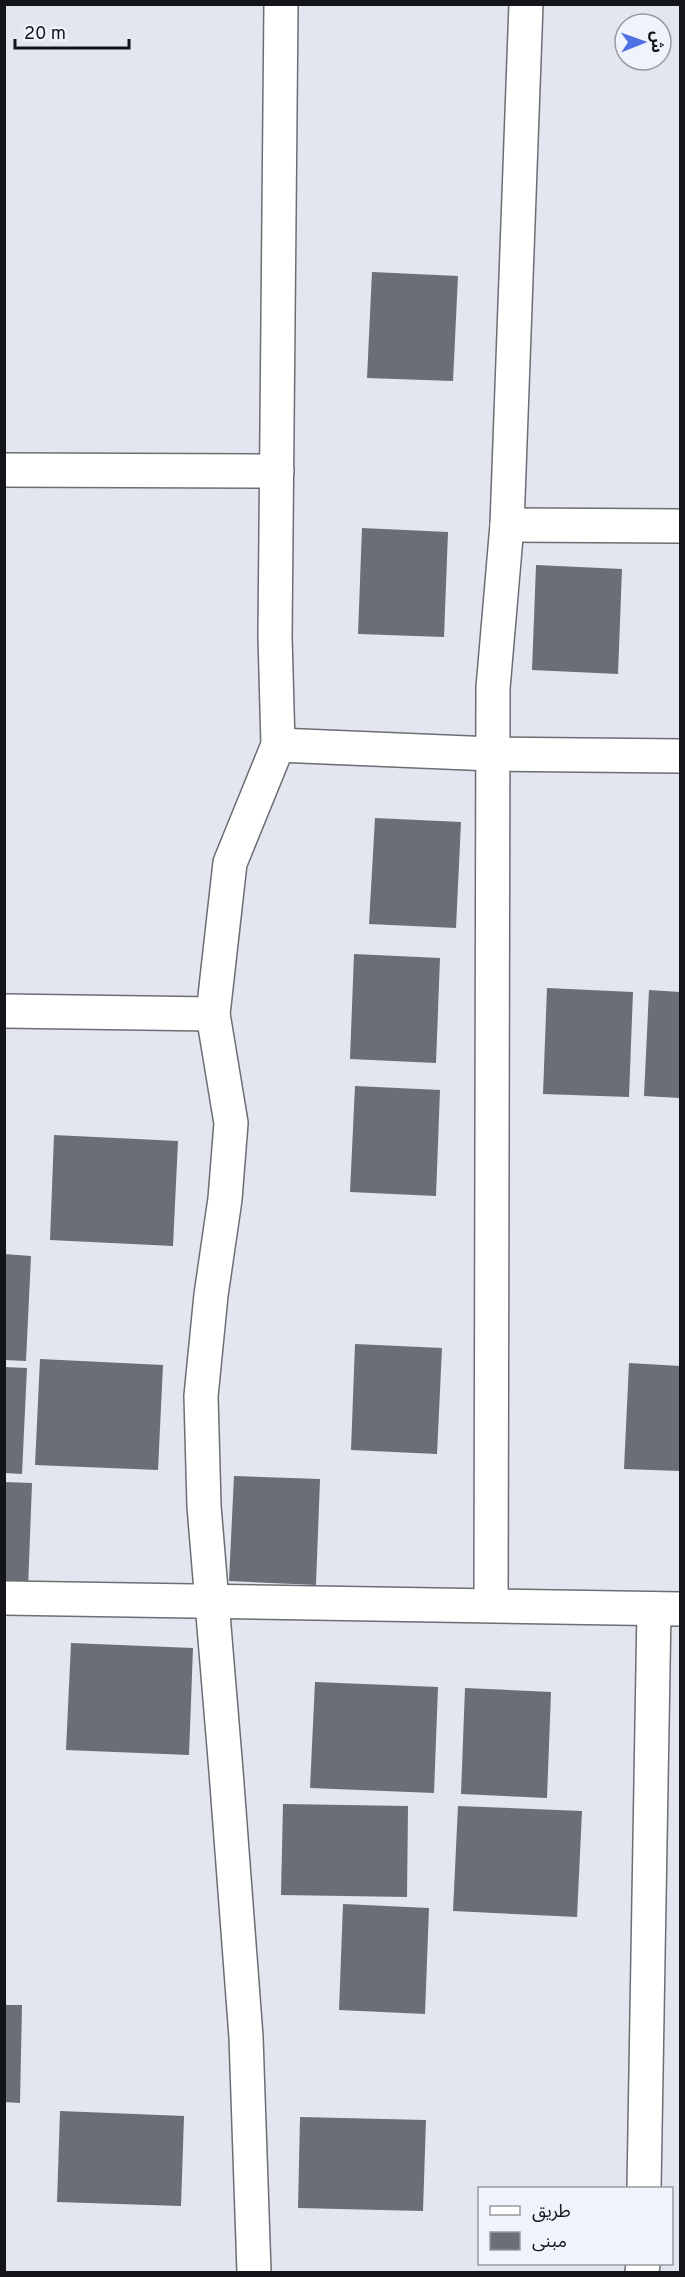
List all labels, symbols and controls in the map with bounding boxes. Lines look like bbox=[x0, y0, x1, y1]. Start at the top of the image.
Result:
scale bar bbox=[15, 12, 129, 50]
north arrow bbox=[613, 12, 673, 72]
text: 20 m bbox=[24, 23, 66, 46]
text: ش bbox=[646, 31, 666, 53]
legend bbox=[478, 2187, 673, 2265]
text: طريق bbox=[532, 2201, 571, 2224]
text: مبنى bbox=[532, 2231, 567, 2254]

